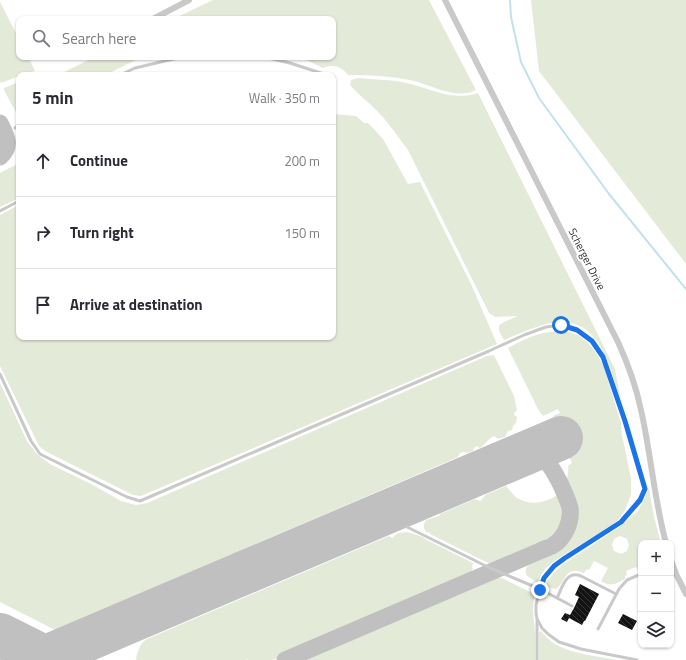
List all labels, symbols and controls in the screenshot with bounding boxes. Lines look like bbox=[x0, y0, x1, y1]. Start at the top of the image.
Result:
search box bbox=[16, 16, 336, 60]
icon: search bbox=[30, 27, 52, 49]
text: Search here bbox=[62, 27, 136, 50]
text: 5 min bbox=[32, 85, 73, 111]
text: Walk · 350 m bbox=[249, 88, 320, 108]
text: Continue bbox=[70, 149, 128, 172]
icon: ahead bbox=[32, 150, 54, 172]
text: 200 m bbox=[284, 151, 320, 171]
text: Turn right bbox=[70, 221, 134, 244]
icon: right bbox=[32, 222, 54, 244]
text: 150 m bbox=[284, 223, 320, 243]
street label: Scherger Drive bbox=[565, 225, 610, 293]
text: Arrive at destination bbox=[70, 293, 203, 316]
icon: arrive bbox=[32, 294, 54, 316]
route start bbox=[552, 316, 570, 334]
map controls bbox=[638, 540, 674, 648]
button: + bbox=[638, 540, 674, 576]
button: − bbox=[638, 576, 674, 612]
route end bbox=[531, 581, 549, 599]
button: layers bbox=[638, 612, 674, 648]

